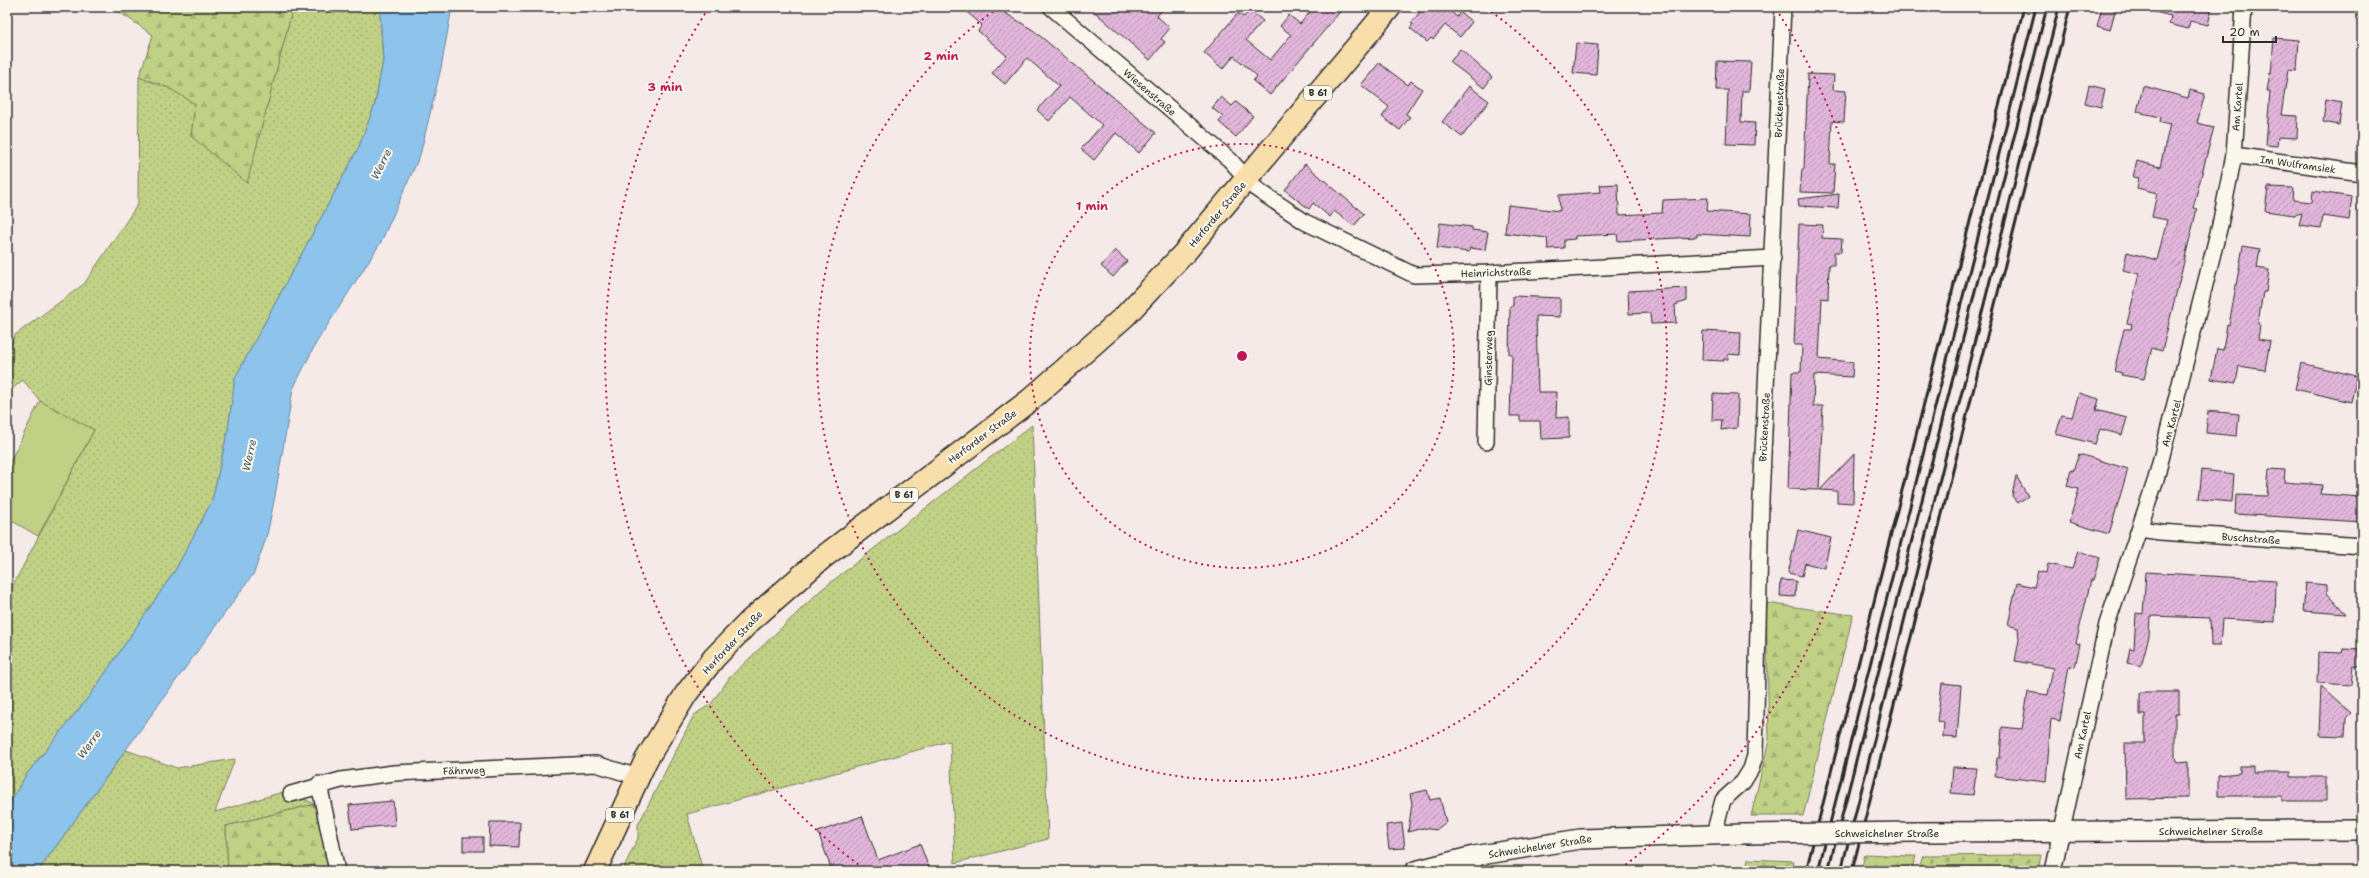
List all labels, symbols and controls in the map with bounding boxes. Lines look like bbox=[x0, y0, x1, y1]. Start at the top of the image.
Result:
scale bar bbox=[2223, 18, 2276, 44]
text: 20 m bbox=[2229, 24, 2260, 40]
text: 2 min bbox=[924, 48, 959, 64]
street label: Wiesenstraße bbox=[1121, 66, 1179, 119]
street label: Brückenstraße bbox=[1772, 68, 1787, 138]
text: 3 min bbox=[648, 79, 683, 95]
street label: Am Kartel bbox=[2229, 82, 2246, 132]
road number: B 61 bbox=[1304, 86, 1332, 100]
water label: Werre bbox=[368, 146, 395, 182]
street label: Im Wulframsiek bbox=[2259, 153, 2337, 176]
street label: Herforder Straße bbox=[1186, 178, 1249, 250]
text: 1 min bbox=[1076, 198, 1108, 214]
street label: Heinrichstraße bbox=[1460, 265, 1532, 280]
street label: Ginsterweg bbox=[1482, 330, 1495, 386]
centre of rings bbox=[1235, 349, 1249, 363]
street label: Brückenstraße bbox=[1756, 392, 1773, 462]
street label: Am Kartel bbox=[2159, 398, 2184, 448]
street label: Herforder Straße bbox=[945, 406, 1020, 466]
water label: Werre bbox=[239, 438, 260, 472]
road number: B 61 bbox=[890, 488, 918, 502]
street label: Buschstraße bbox=[2221, 530, 2281, 547]
street label: Herforder Straße bbox=[699, 607, 766, 677]
street label: Am Kartel bbox=[2071, 710, 2094, 760]
water label: Werre bbox=[74, 727, 105, 762]
street label: Fährweg bbox=[443, 763, 485, 778]
road number: B 61 bbox=[606, 808, 634, 822]
street label: Schweichelner Straße bbox=[2159, 825, 2264, 838]
street label: Schweichelner Straße bbox=[1835, 827, 1940, 840]
street label: Schweichelner Straße bbox=[1487, 832, 1593, 861]

